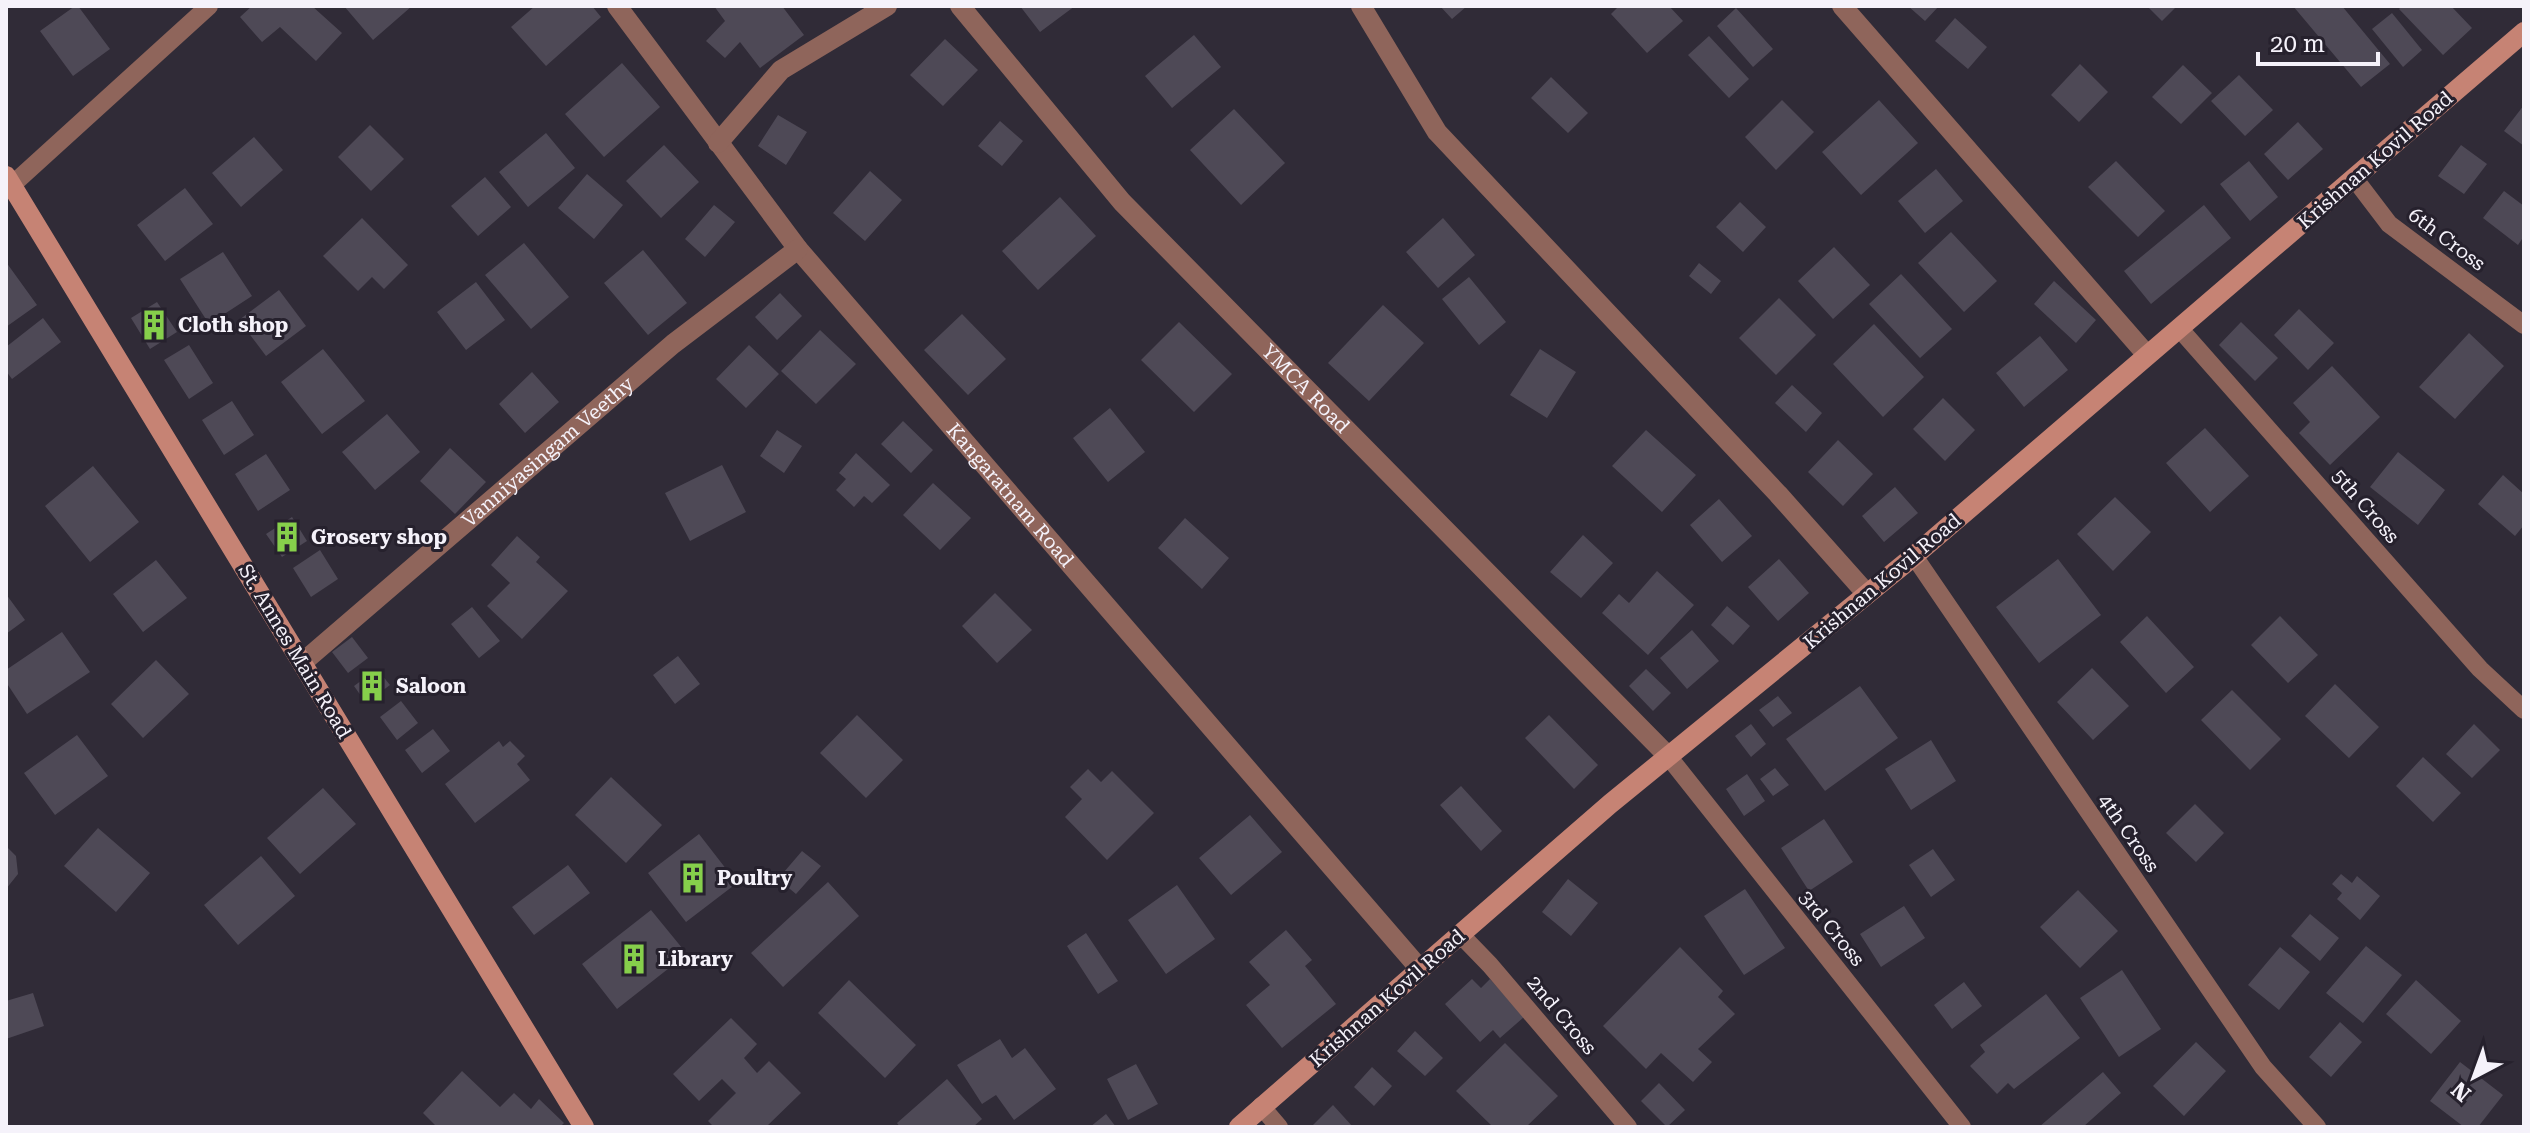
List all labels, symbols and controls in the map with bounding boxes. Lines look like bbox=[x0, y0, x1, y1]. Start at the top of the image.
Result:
scale bar bbox=[2258, 16, 2378, 66]
text: 20 m bbox=[2270, 30, 2325, 58]
street label: Krishnan Kovil Road bbox=[2292, 86, 2458, 234]
street label: 6th Cross bbox=[2404, 202, 2490, 276]
building icon: Cloth shop bbox=[137, 308, 171, 342]
place label: Cloth shop bbox=[178, 313, 288, 337]
street label: YMCA Road bbox=[1257, 339, 1355, 438]
street label: Vanniyasingam Veethy bbox=[457, 371, 639, 532]
street label: Kangaratnam Road bbox=[942, 418, 1079, 572]
street label: 5th Cross bbox=[2327, 464, 2405, 548]
street label: Krishnan Kovil Road bbox=[1799, 508, 1966, 654]
building icon: Grosery shop bbox=[270, 520, 304, 554]
place label: Grosery shop bbox=[311, 525, 447, 549]
street label: St. Annes Main Road bbox=[233, 560, 357, 743]
building icon: Saloon bbox=[355, 669, 389, 703]
place label: Saloon bbox=[396, 674, 467, 698]
street label: 4th Cross bbox=[2093, 789, 2165, 877]
building icon: Poultry bbox=[676, 861, 710, 895]
place label: Poultry bbox=[717, 866, 792, 890]
street label: 3rd Cross bbox=[1794, 885, 1870, 971]
street label: Krishnan Kovil Road bbox=[1304, 924, 1470, 1072]
building icon: Library bbox=[617, 942, 651, 976]
place label: Library bbox=[658, 947, 733, 971]
street label: 2nd Cross bbox=[1522, 971, 1602, 1059]
north arrow bbox=[2434, 1037, 2514, 1117]
text: N bbox=[2447, 1077, 2476, 1107]

